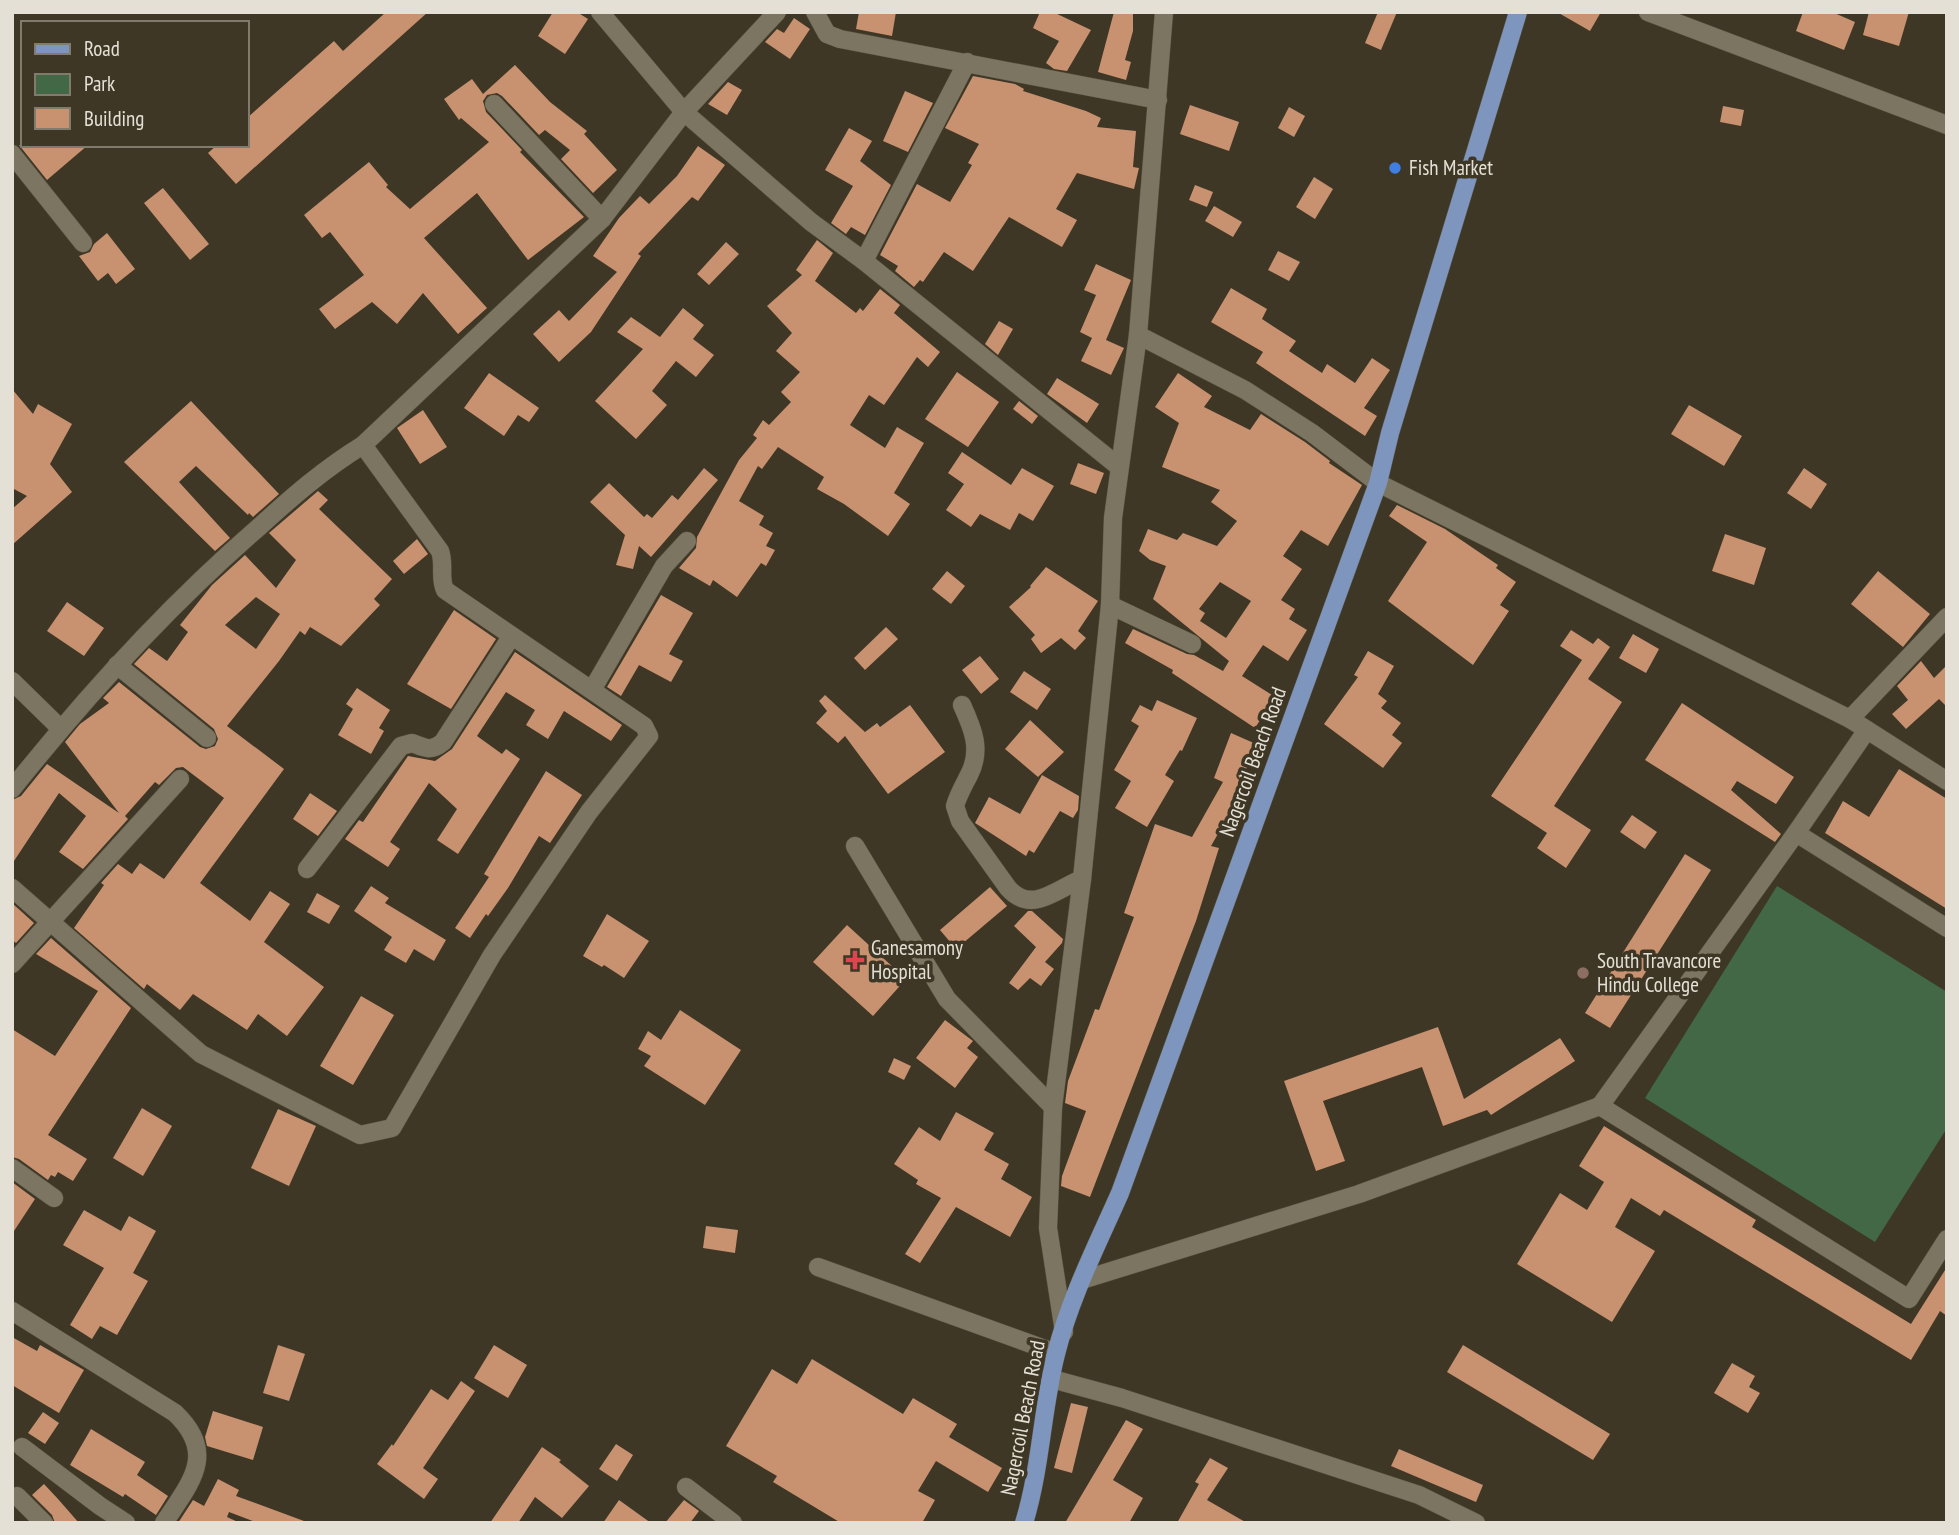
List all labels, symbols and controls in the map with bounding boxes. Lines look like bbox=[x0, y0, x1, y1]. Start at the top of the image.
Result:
legend bbox=[21, 21, 248, 147]
text: Road bbox=[84, 35, 120, 62]
text: Park bbox=[84, 70, 115, 97]
text: Building bbox=[84, 105, 144, 132]
place label: Fish Market bbox=[1409, 154, 1493, 181]
marker: Fish Market bbox=[1387, 160, 1403, 176]
street label: Nagercoil Beach Road bbox=[1213, 683, 1292, 840]
place label: Ganesamony Hospital bbox=[871, 934, 963, 985]
place label: South Travancore Hindu College bbox=[1597, 947, 1721, 998]
marker: Ganesamony Hospital bbox=[845, 950, 865, 970]
marker: South Travancore Hindu College bbox=[1575, 965, 1591, 981]
street label: Nagercoil Beach Road bbox=[994, 1338, 1051, 1498]

